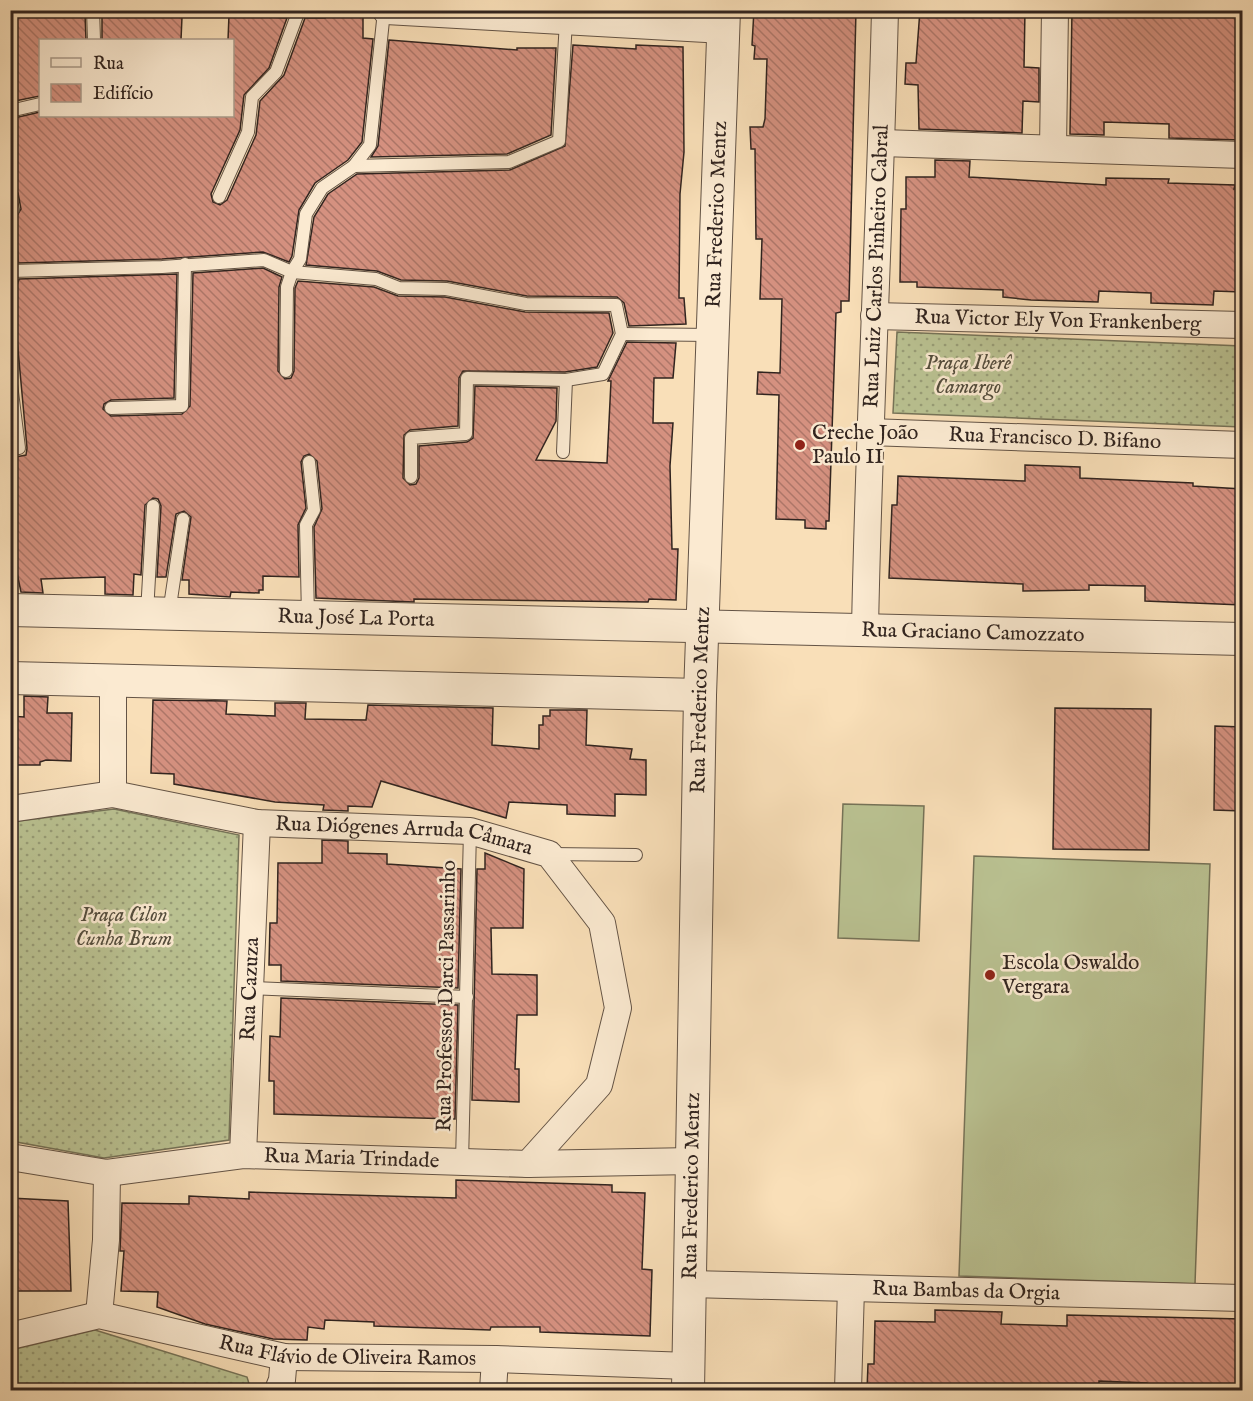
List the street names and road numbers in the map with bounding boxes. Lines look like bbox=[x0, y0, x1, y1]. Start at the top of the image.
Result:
street label: Rua Frederico Mentz bbox=[700, 120, 734, 308]
street label: Rua Luiz Carlos Pinheiro Cabral bbox=[858, 124, 895, 408]
street label: Rua Victor Ely Von Frankenberg bbox=[914, 303, 1202, 338]
street label: Rua Francisco D. Bifano bbox=[948, 421, 1162, 456]
street label: Rua José La Porta bbox=[277, 603, 436, 634]
street label: Rua Frederico Mentz bbox=[685, 606, 717, 794]
street label: Rua Graciano Camozzato bbox=[861, 617, 1085, 649]
street label: Rua Diógenes Arruda Câmara bbox=[275, 810, 537, 862]
street label: Rua Professor Darci Passarinho bbox=[431, 860, 463, 1132]
street label: Rua Cazuza bbox=[234, 936, 266, 1042]
street label: Rua Frederico Mentz bbox=[676, 1092, 707, 1280]
street label: Rua Maria Trindade bbox=[263, 1142, 440, 1175]
street label: Rua Bambas da Orgia bbox=[872, 1275, 1061, 1307]
street label: Rua Flávio de Oliveira Ramos bbox=[216, 1329, 476, 1372]

